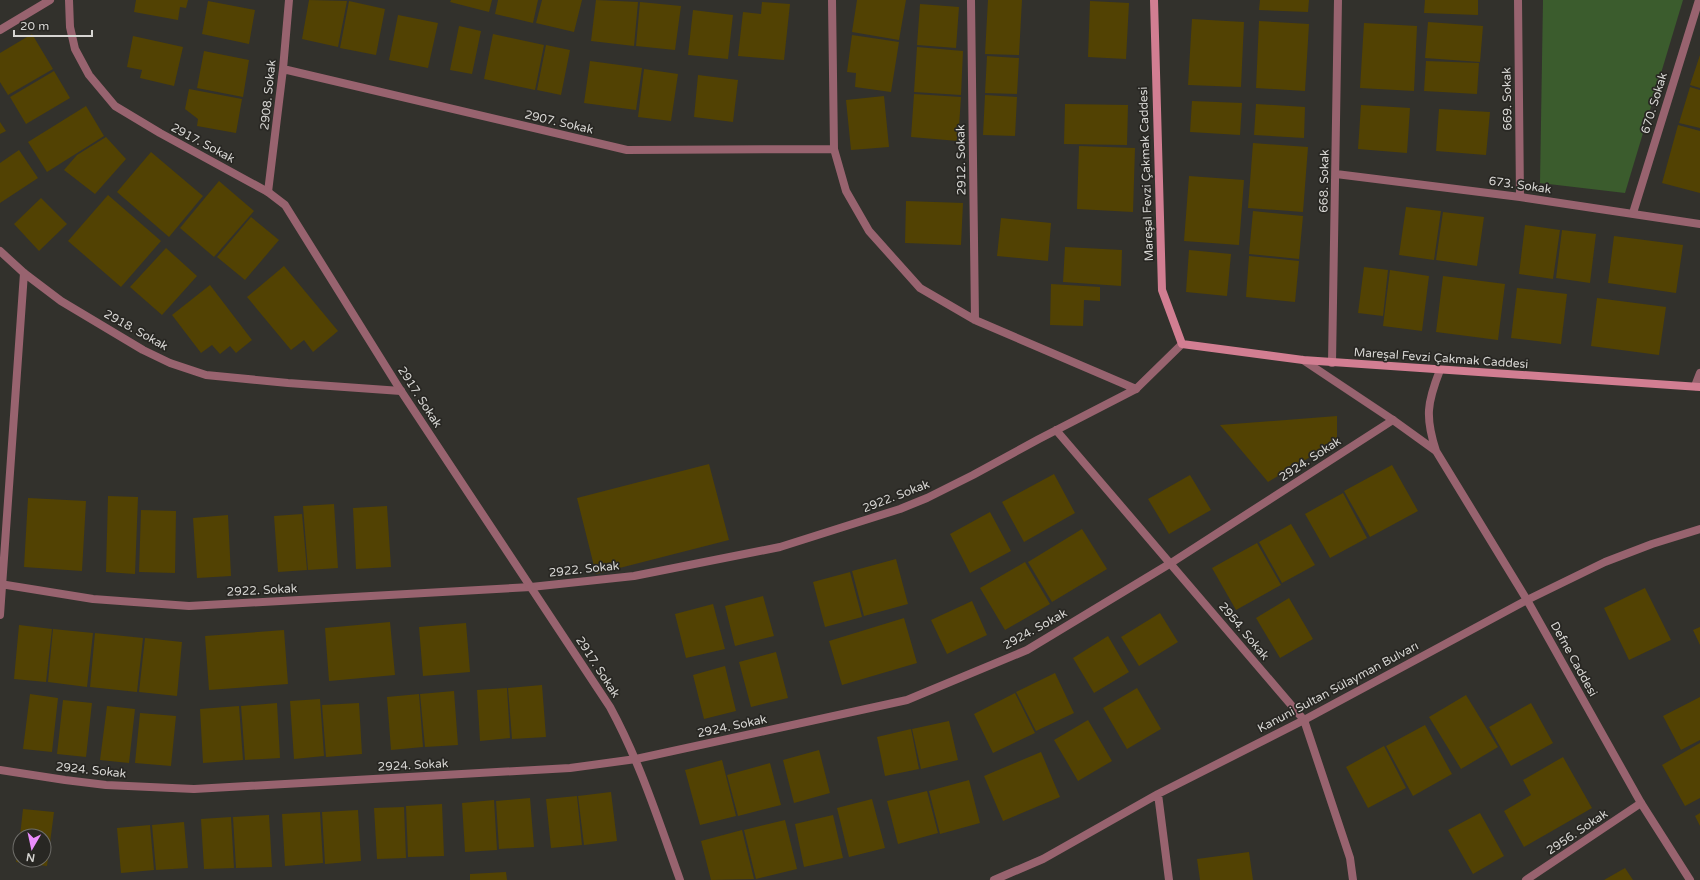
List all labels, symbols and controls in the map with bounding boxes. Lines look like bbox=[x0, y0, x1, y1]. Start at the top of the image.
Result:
scale bar bbox=[14, 12, 92, 38]
text: 20 m bbox=[20, 19, 49, 33]
street label: 2908. Sokak bbox=[257, 59, 279, 131]
street label: 669. Sokak bbox=[1499, 67, 1515, 131]
street label: 670. Sokak bbox=[1638, 70, 1670, 135]
street label: Mareşal Fevzi Çakmak Caddesi bbox=[1136, 86, 1156, 262]
street label: 2907. Sokak bbox=[523, 107, 595, 137]
street label: 2917. Sokak bbox=[169, 120, 238, 166]
street label: 2912. Sokak bbox=[953, 124, 969, 196]
street label: 668. Sokak bbox=[1316, 149, 1332, 213]
street label: 673. Sokak bbox=[1488, 174, 1553, 196]
street label: 2918. Sokak bbox=[102, 307, 171, 354]
street label: Mareşal Fevzi Çakmak Caddesi bbox=[1353, 345, 1529, 371]
street label: 2917. Sokak bbox=[395, 364, 445, 431]
street label: 2924. Sokak bbox=[1277, 434, 1344, 484]
street label: 2922. Sokak bbox=[860, 477, 932, 515]
street label: 2922. Sokak bbox=[548, 558, 620, 580]
street label: 2922. Sokak bbox=[226, 581, 298, 599]
street label: 2954. Sokak bbox=[1216, 599, 1272, 663]
street label: 2924. Sokak bbox=[1001, 605, 1070, 652]
street label: Defne Caddesi bbox=[1548, 619, 1600, 699]
street label: 2917. Sokak bbox=[573, 634, 623, 701]
street label: Kanuni Sultan Sülayman Bulvarı bbox=[1255, 639, 1421, 735]
street label: 2924. Sokak bbox=[696, 712, 769, 740]
street label: 2924. Sokak bbox=[377, 756, 449, 774]
street label: 2924. Sokak bbox=[55, 759, 127, 781]
street label: 2956. Sokak bbox=[1544, 806, 1611, 858]
north arrow bbox=[12, 828, 52, 868]
text: N bbox=[25, 850, 36, 864]

